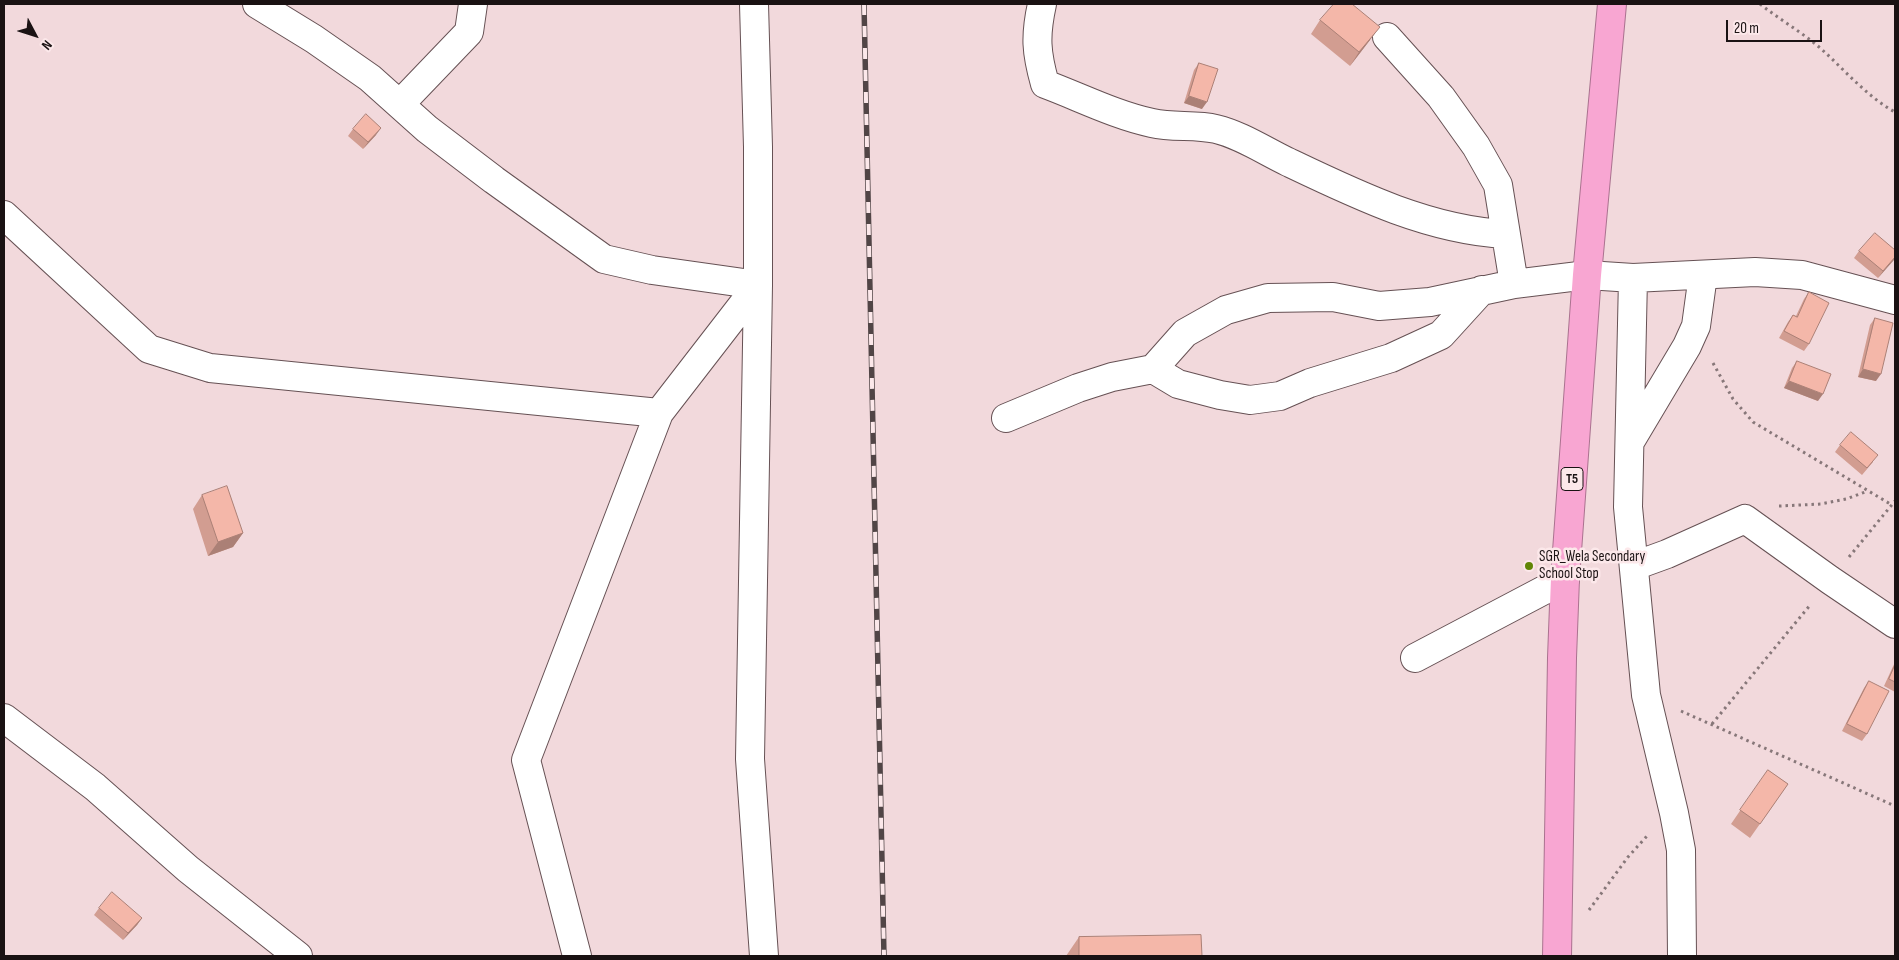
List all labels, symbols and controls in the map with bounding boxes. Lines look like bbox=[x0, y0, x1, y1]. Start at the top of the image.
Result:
north arrow bbox=[10, 10, 60, 60]
scale bar bbox=[1729, 10, 1825, 42]
text: 20 m bbox=[1734, 19, 1759, 38]
text: N bbox=[38, 37, 56, 53]
road number: T5 bbox=[1561, 468, 1583, 490]
place label: SGR_Wela Secondary School Stop bbox=[1539, 548, 1645, 583]
marker: SGR_Wela Secondary School Stop bbox=[1523, 560, 1535, 572]

